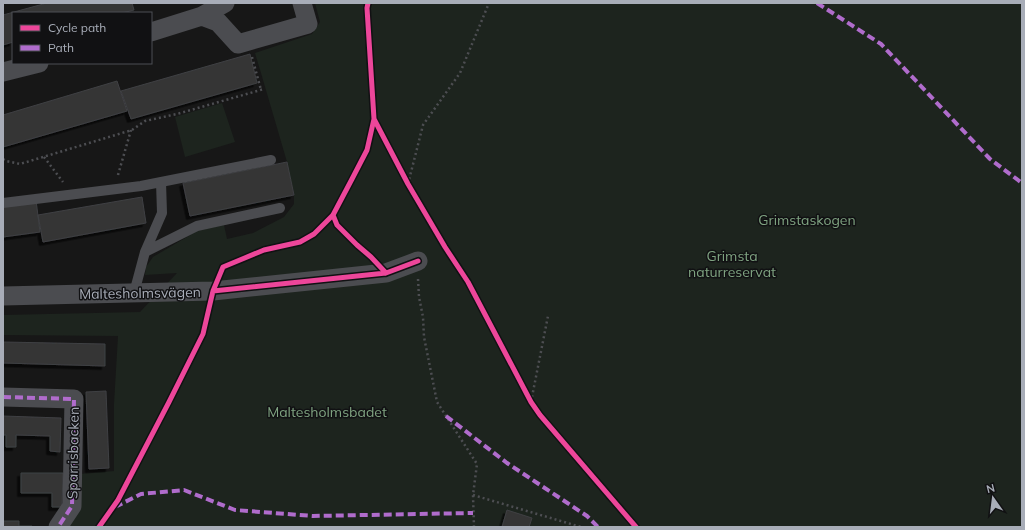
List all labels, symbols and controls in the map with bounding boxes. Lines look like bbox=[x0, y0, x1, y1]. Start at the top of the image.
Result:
legend bbox=[12, 12, 152, 64]
text: Cycle path bbox=[48, 20, 106, 35]
text: Path bbox=[48, 40, 74, 55]
park label: Grimstaskogen bbox=[758, 211, 856, 229]
park label: Grimsta naturreservat bbox=[688, 247, 776, 281]
street label: Maltesholmsvägen bbox=[79, 283, 201, 303]
park label: Maltesholmsbadet bbox=[267, 403, 387, 421]
street label: Sparrisbacken bbox=[63, 407, 83, 499]
north arrow bbox=[973, 478, 1013, 518]
text: N bbox=[985, 480, 996, 496]

